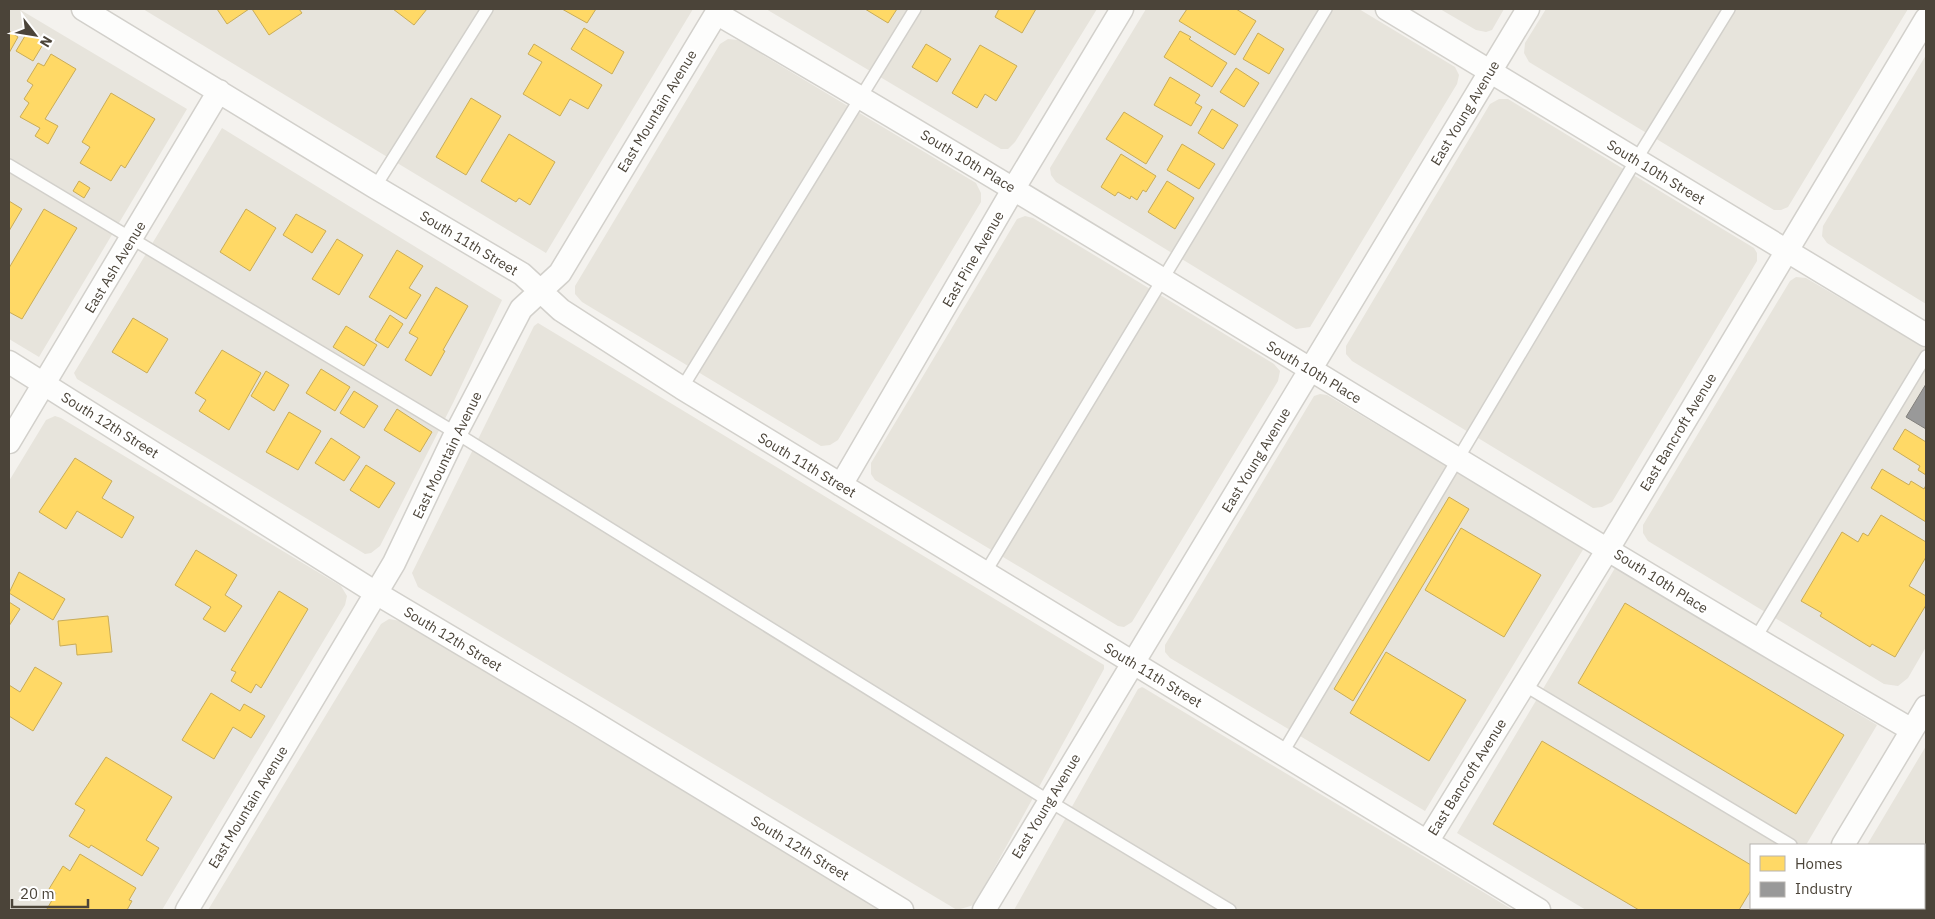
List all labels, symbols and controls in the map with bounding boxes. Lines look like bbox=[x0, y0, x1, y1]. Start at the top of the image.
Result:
north arrow bbox=[10, 10, 60, 60]
text: N bbox=[36, 33, 56, 51]
street label: East Mountain Avenue bbox=[613, 46, 701, 175]
street label: East Young Avenue bbox=[1427, 57, 1504, 169]
street label: South 10th Place bbox=[917, 126, 1019, 197]
street label: South 10th Street bbox=[1604, 136, 1708, 208]
street label: South 11th Street bbox=[417, 207, 521, 279]
street label: East Pine Avenue bbox=[938, 207, 1008, 310]
street label: East Ash Avenue bbox=[80, 217, 150, 316]
street label: South 10th Place bbox=[1263, 337, 1365, 408]
street label: East Bancroft Avenue bbox=[1636, 369, 1721, 494]
street label: South 12th Street bbox=[58, 388, 162, 462]
street label: East Mountain Avenue bbox=[408, 388, 486, 522]
street label: East Young Avenue bbox=[1218, 404, 1295, 516]
street label: South 11th Street bbox=[755, 429, 859, 501]
street label: South 10th Place bbox=[1611, 545, 1712, 617]
street label: South 12th Street bbox=[401, 603, 505, 675]
street label: South 11th Street bbox=[1101, 639, 1205, 711]
street label: East Bancroft Avenue bbox=[1424, 715, 1510, 839]
street label: East Mountain Avenue bbox=[204, 742, 292, 871]
street label: East Young Avenue bbox=[1008, 750, 1085, 862]
street label: South 12th Street bbox=[748, 812, 852, 884]
legend bbox=[1750, 844, 1925, 909]
text: Homes bbox=[1795, 854, 1843, 873]
scale bar bbox=[12, 876, 89, 908]
text: Industry bbox=[1795, 879, 1853, 898]
text: 20 m bbox=[20, 884, 55, 903]

